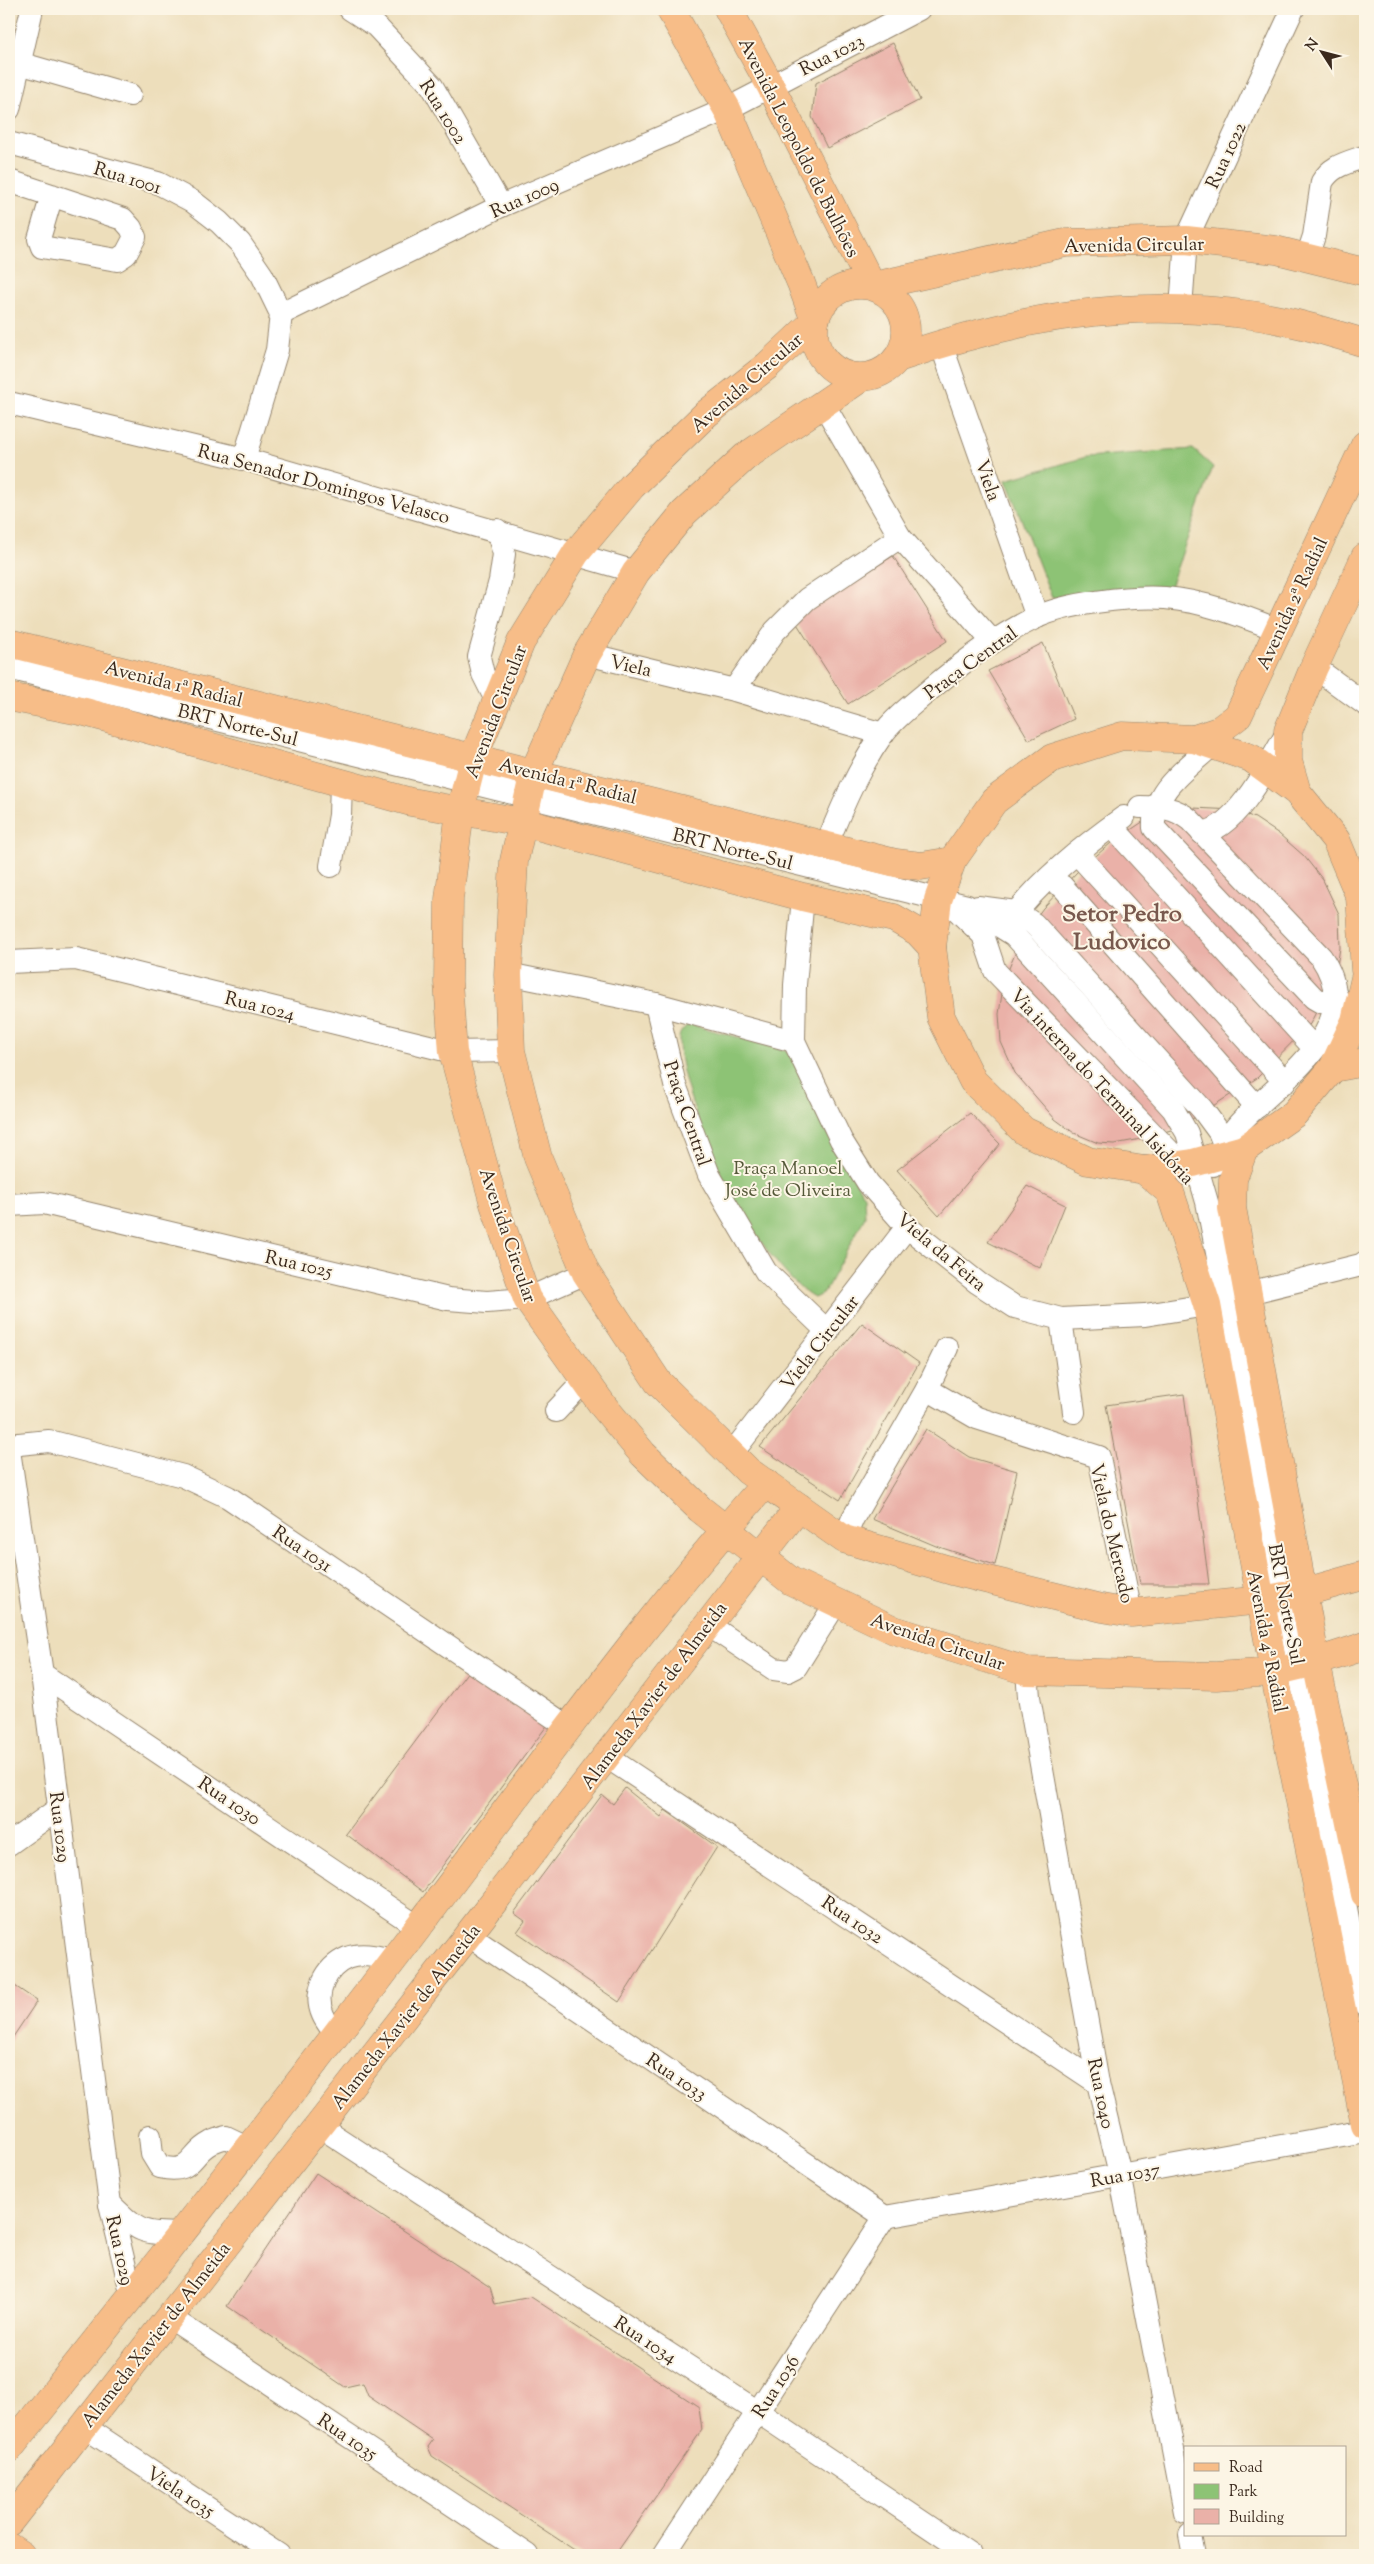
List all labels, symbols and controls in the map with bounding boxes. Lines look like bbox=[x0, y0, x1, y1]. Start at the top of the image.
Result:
street label: Rua 1023 bbox=[795, 28, 869, 84]
north arrow bbox=[1296, 28, 1346, 78]
street label: Avenida Leopoldo de Bulhões bbox=[730, 34, 865, 263]
text: N bbox=[1302, 35, 1324, 56]
street label: Rua 1002 bbox=[411, 75, 472, 150]
street label: Rua 1022 bbox=[1200, 118, 1254, 194]
street label: Rua 1001 bbox=[90, 156, 165, 203]
street label: Rua 1009 bbox=[486, 172, 564, 226]
street label: Avenida Circular bbox=[1063, 232, 1205, 261]
street label: Avenida Circular bbox=[686, 328, 810, 440]
street label: Rua Senador Domingos Velasco bbox=[194, 439, 453, 532]
street label: Viela bbox=[967, 456, 1006, 505]
street label: Avenida 2ª Radial bbox=[1251, 533, 1336, 675]
street label: Praça Central bbox=[919, 621, 1024, 707]
street label: Avenida Circular bbox=[460, 641, 535, 782]
street label: Viela bbox=[607, 650, 654, 685]
street label: Avenida 1ª Radial bbox=[102, 655, 245, 716]
street label: BRT Norte-Sul bbox=[174, 698, 300, 754]
street label: Avenida 1ª Radial bbox=[496, 752, 639, 813]
street label: BRT Norte-Sul bbox=[669, 822, 795, 878]
district label: Setor Pedro Ludovico bbox=[1062, 898, 1182, 960]
street label: Via interna do Terminal Isidória bbox=[1003, 984, 1200, 1192]
street label: Rua 1024 bbox=[221, 986, 298, 1029]
street label: Praça Central bbox=[655, 1057, 716, 1170]
park label: Praça Manoel José de Oliveira bbox=[724, 1156, 851, 1205]
street label: Avenida Circular bbox=[471, 1165, 542, 1307]
street label: Viela da Feira bbox=[890, 1207, 991, 1299]
street label: Rua 1025 bbox=[262, 1245, 335, 1286]
street label: Viela Circular bbox=[775, 1290, 867, 1397]
street label: Viela do Mercado bbox=[1081, 1461, 1140, 1606]
street label: Rua 1031 bbox=[266, 1520, 337, 1580]
street label: BRT Norte-Sul bbox=[1260, 1541, 1310, 1667]
street label: Avenida 4ª Radial bbox=[1239, 1568, 1293, 1715]
street label: Alameda Xavier de Almeida bbox=[575, 1597, 735, 1796]
street label: Avenida Circular bbox=[866, 1608, 1008, 1679]
street label: Rua 1030 bbox=[192, 1771, 265, 1833]
street label: Rua 1029 bbox=[41, 1790, 76, 1864]
street label: Rua 1032 bbox=[815, 1890, 888, 1952]
street label: Alameda Xavier de Almeida bbox=[326, 1919, 488, 2116]
street label: Rua 1033 bbox=[640, 2048, 712, 2108]
street label: Rua 1040 bbox=[1079, 2056, 1120, 2131]
street label: Rua 1037 bbox=[1088, 2157, 1163, 2196]
street label: Rua 1029 bbox=[97, 2213, 140, 2288]
street label: Alameda Xavier de Almeida bbox=[76, 2237, 238, 2434]
street label: Rua 1034 bbox=[608, 2311, 682, 2372]
street label: Rua 1036 bbox=[747, 2351, 808, 2424]
street label: Rua 1035 bbox=[311, 2408, 382, 2468]
legend bbox=[1184, 2446, 1346, 2536]
text: Road bbox=[1229, 2458, 1263, 2479]
street label: Viela 1035 bbox=[140, 2461, 220, 2526]
text: Park bbox=[1229, 2482, 1258, 2503]
text: Building bbox=[1229, 2508, 1284, 2529]

